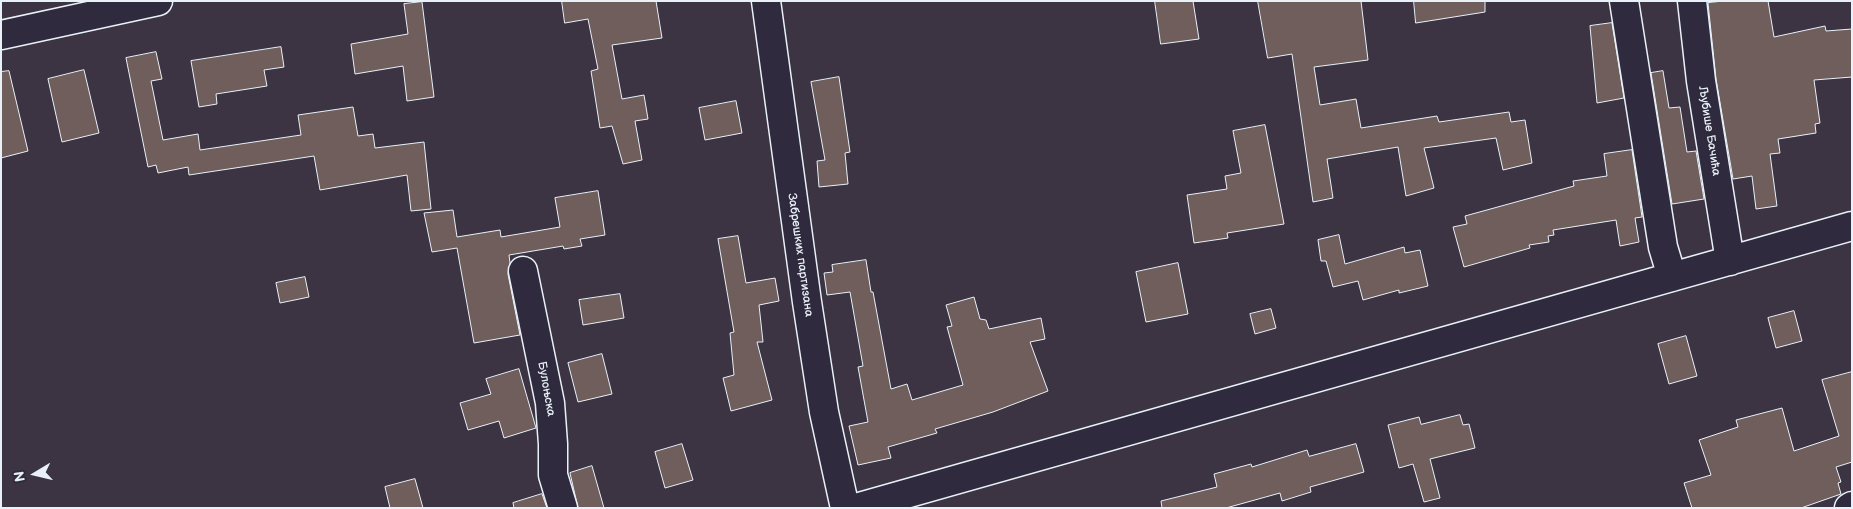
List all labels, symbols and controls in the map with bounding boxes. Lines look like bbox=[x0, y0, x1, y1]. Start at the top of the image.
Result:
street label: Љубише Бачића bbox=[1695, 85, 1723, 177]
street label: Забрешких партизана bbox=[784, 192, 816, 318]
street label: Булоњска bbox=[534, 360, 558, 418]
north arrow bbox=[10, 449, 60, 499]
text: N bbox=[10, 470, 29, 483]

